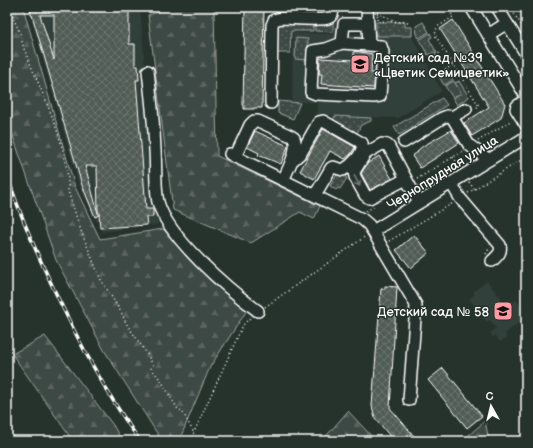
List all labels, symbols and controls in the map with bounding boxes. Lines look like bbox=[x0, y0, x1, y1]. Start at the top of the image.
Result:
place label: Детский сад №39 «Цветик Семицветик» bbox=[374, 50, 510, 81]
school or university icon: Детский сад №39 «Цветик Семицветик» bbox=[349, 53, 371, 75]
street label: Чернопрудная улица bbox=[384, 132, 501, 214]
one-way arrow bbox=[354, 175, 361, 187]
school or university icon: Детский сад № 58 bbox=[492, 300, 514, 322]
place label: Детский сад № 58 bbox=[377, 304, 489, 320]
north arrow bbox=[471, 386, 511, 426]
text: С bbox=[485, 390, 495, 404]

